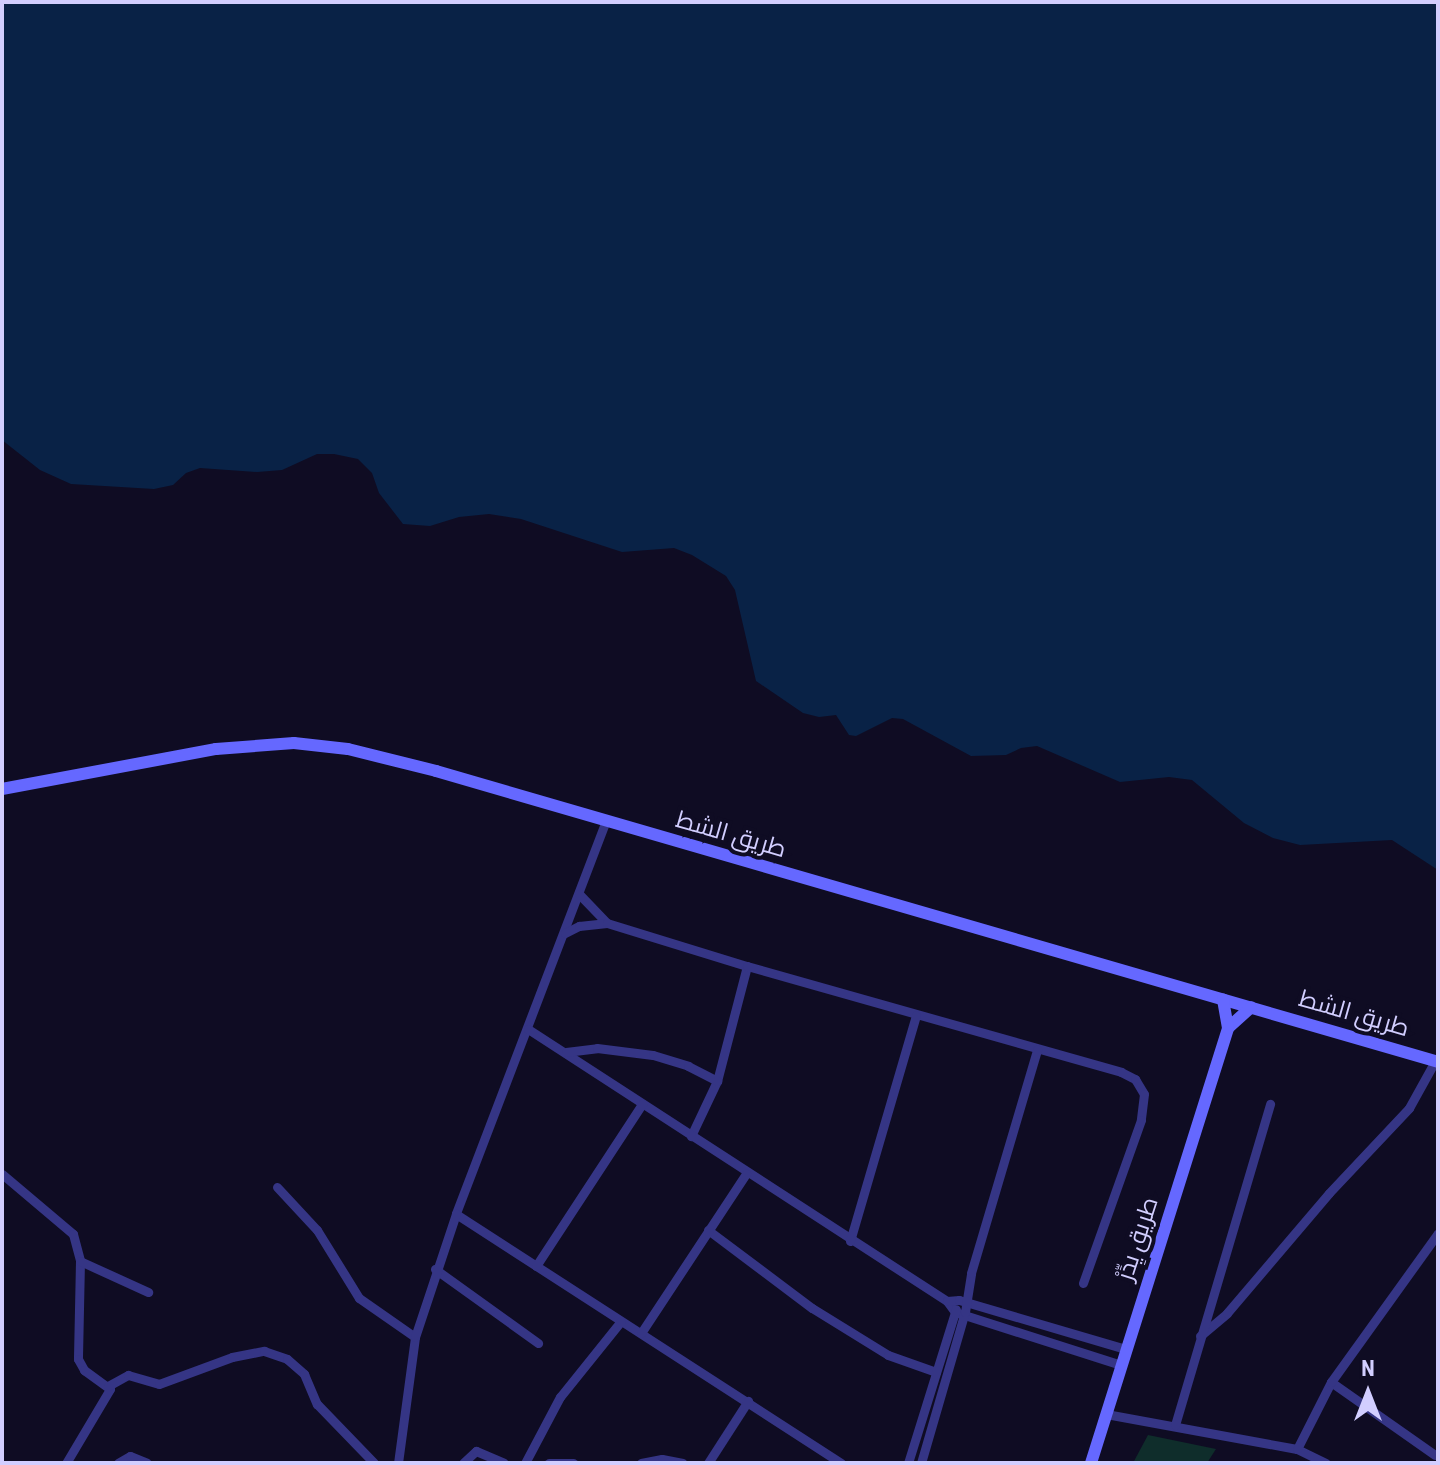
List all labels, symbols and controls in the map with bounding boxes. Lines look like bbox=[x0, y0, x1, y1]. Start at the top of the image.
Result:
street label: طريق الشط bbox=[673, 806, 789, 864]
street label: طريق الشط bbox=[1296, 985, 1412, 1043]
street label: طريق يِدِّرْ bbox=[1111, 1194, 1165, 1284]
north arrow bbox=[1328, 1353, 1408, 1433]
text: N bbox=[1361, 1356, 1375, 1381]

